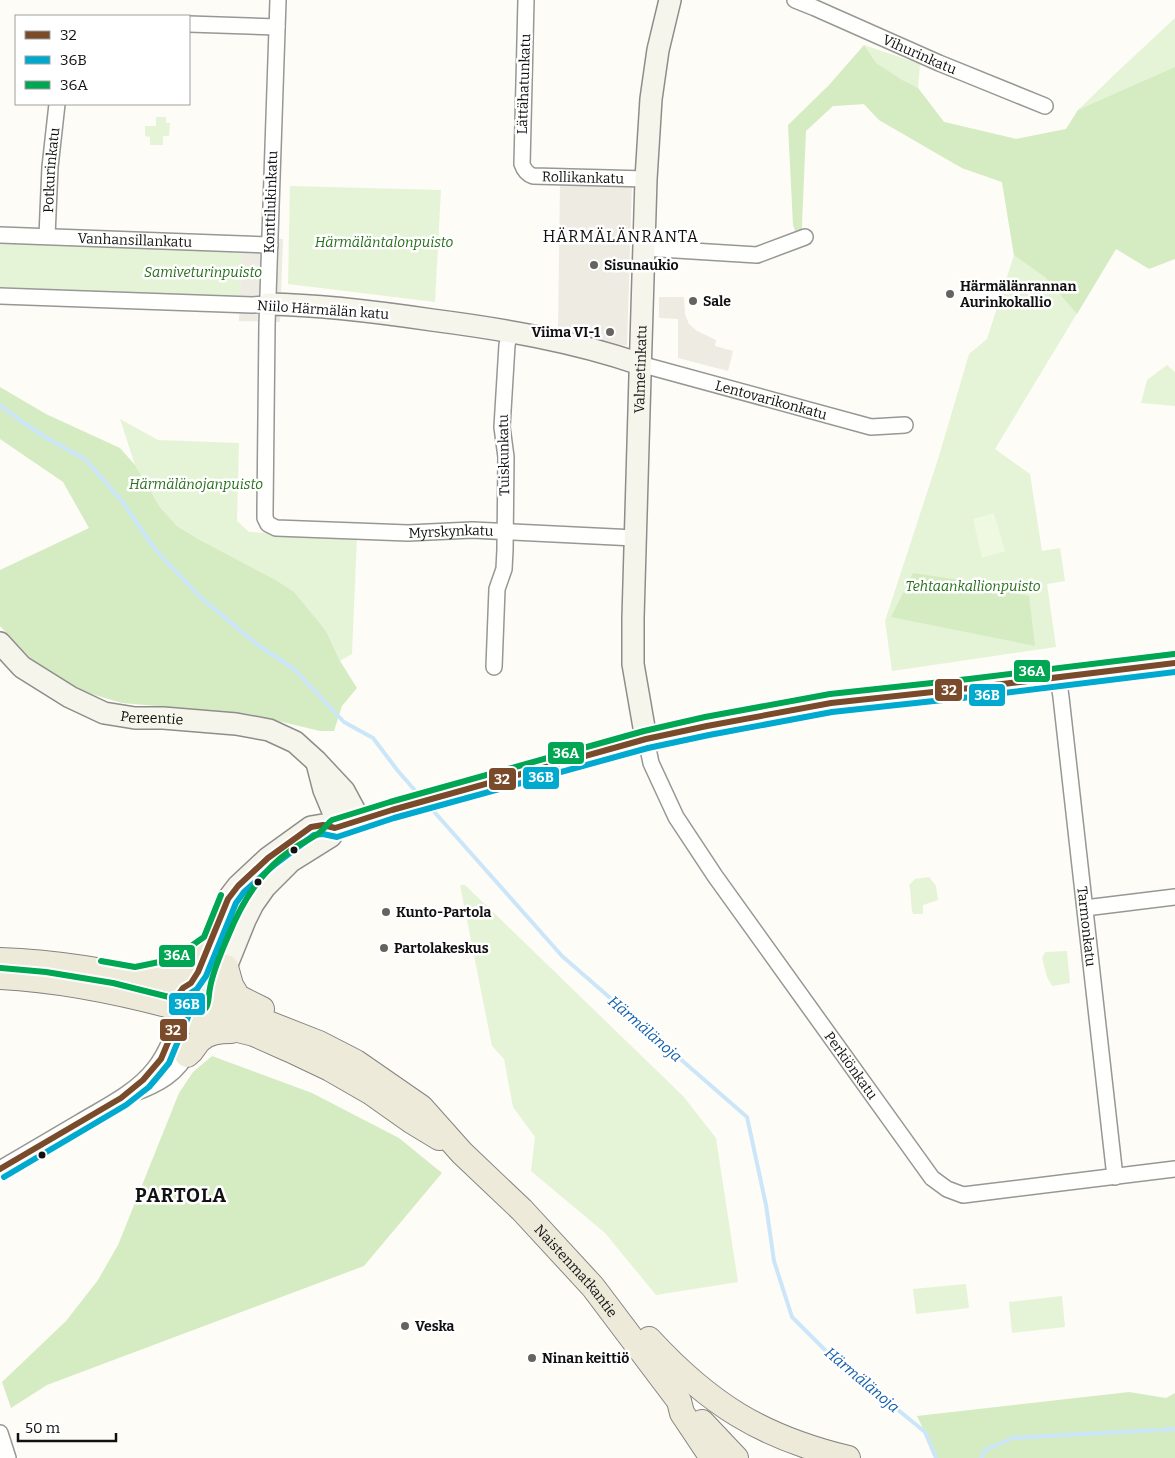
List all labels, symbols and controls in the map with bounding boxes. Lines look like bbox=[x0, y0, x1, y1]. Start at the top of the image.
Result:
legend bbox=[15, 15, 190, 105]
text: 32 bbox=[60, 26, 77, 44]
street label: Vihurinkatu bbox=[880, 31, 959, 78]
street label: Lättähatunkatu bbox=[514, 33, 534, 135]
text: 36B bbox=[60, 51, 87, 69]
text: 36A bbox=[60, 76, 88, 94]
street label: Potkurinkatu bbox=[40, 126, 63, 213]
street label: Konttilukinkatu bbox=[261, 150, 281, 254]
street label: Rollikankatu bbox=[542, 168, 625, 187]
district label: HÄRMÄLÄNRANTA bbox=[543, 227, 699, 246]
street label: Vanhansillankatu bbox=[77, 229, 193, 251]
park label: Härmäläntalonpuisto bbox=[315, 234, 454, 251]
place label: Sisunaukio bbox=[604, 257, 679, 274]
marker: Sisunaukio bbox=[588, 259, 600, 271]
park label: Samiveturinpuisto bbox=[144, 264, 262, 281]
place label: Härmälänrannan Aurinkokallio bbox=[960, 278, 1076, 311]
marker: Härmälänrannan Aurinkokallio bbox=[944, 288, 956, 300]
place label: Sale bbox=[703, 293, 731, 310]
marker: Sale bbox=[687, 295, 699, 307]
street label: Niilo Härmälän katu bbox=[257, 297, 390, 323]
place label: Viima VI-1 bbox=[532, 324, 600, 341]
street label: Valmetinkatu bbox=[630, 324, 650, 414]
marker: Viima VI-1 bbox=[604, 326, 616, 338]
street label: Lentovarikonkatu bbox=[713, 376, 829, 423]
street label: Tuiskunkatu bbox=[495, 414, 513, 496]
park label: Härmälänojanpuisto bbox=[129, 476, 263, 493]
street label: Myrskynkatu bbox=[408, 521, 494, 541]
park label: Tehtaankallionpuisto bbox=[905, 578, 1041, 595]
line badge: 36A bbox=[1013, 659, 1051, 683]
text: 36A bbox=[1019, 663, 1045, 680]
line badge: 32 bbox=[934, 678, 963, 702]
text: 32 bbox=[941, 682, 957, 699]
line badge: 36B bbox=[968, 683, 1006, 707]
text: 36B bbox=[974, 687, 1000, 704]
street label: Pereentie bbox=[119, 707, 184, 728]
line badge: 36A bbox=[547, 741, 585, 765]
text: 36A bbox=[553, 745, 579, 762]
line badge: 36B bbox=[522, 766, 560, 790]
line badge: 32 bbox=[488, 767, 517, 791]
text: 36B bbox=[528, 769, 554, 786]
text: 32 bbox=[494, 771, 510, 788]
unlabelled marker bbox=[289, 845, 299, 855]
unlabelled marker bbox=[253, 877, 263, 887]
street label: Tarmonkatu bbox=[1074, 885, 1100, 968]
place label: Kunto-Partola bbox=[396, 904, 491, 921]
marker: Kunto-Partola bbox=[380, 906, 392, 918]
place label: Partolakeskus bbox=[394, 940, 489, 957]
marker: Partolakeskus bbox=[378, 942, 390, 954]
line badge: 36A bbox=[158, 944, 196, 968]
text: 36A bbox=[164, 947, 190, 964]
line badge: 36B bbox=[168, 992, 206, 1016]
water label: Härmälänoja bbox=[604, 992, 686, 1066]
text: 36B bbox=[174, 996, 200, 1013]
line badge: 32 bbox=[159, 1018, 188, 1042]
text: 32 bbox=[165, 1022, 181, 1039]
street label: Perkiönkatu bbox=[821, 1028, 881, 1103]
unlabelled marker bbox=[37, 1150, 47, 1160]
district label: PARTOLA bbox=[135, 1184, 227, 1207]
street label: Naistenmatkantie bbox=[531, 1221, 621, 1321]
place label: Veska bbox=[415, 1318, 455, 1335]
marker: Veska bbox=[399, 1320, 411, 1332]
water label: Härmälänoja bbox=[821, 1344, 903, 1416]
place label: Ninan keittiö bbox=[542, 1350, 629, 1367]
marker: Ninan keittiö bbox=[526, 1352, 538, 1364]
scale bar bbox=[18, 1410, 115, 1442]
text: 50 m bbox=[25, 1419, 61, 1437]

